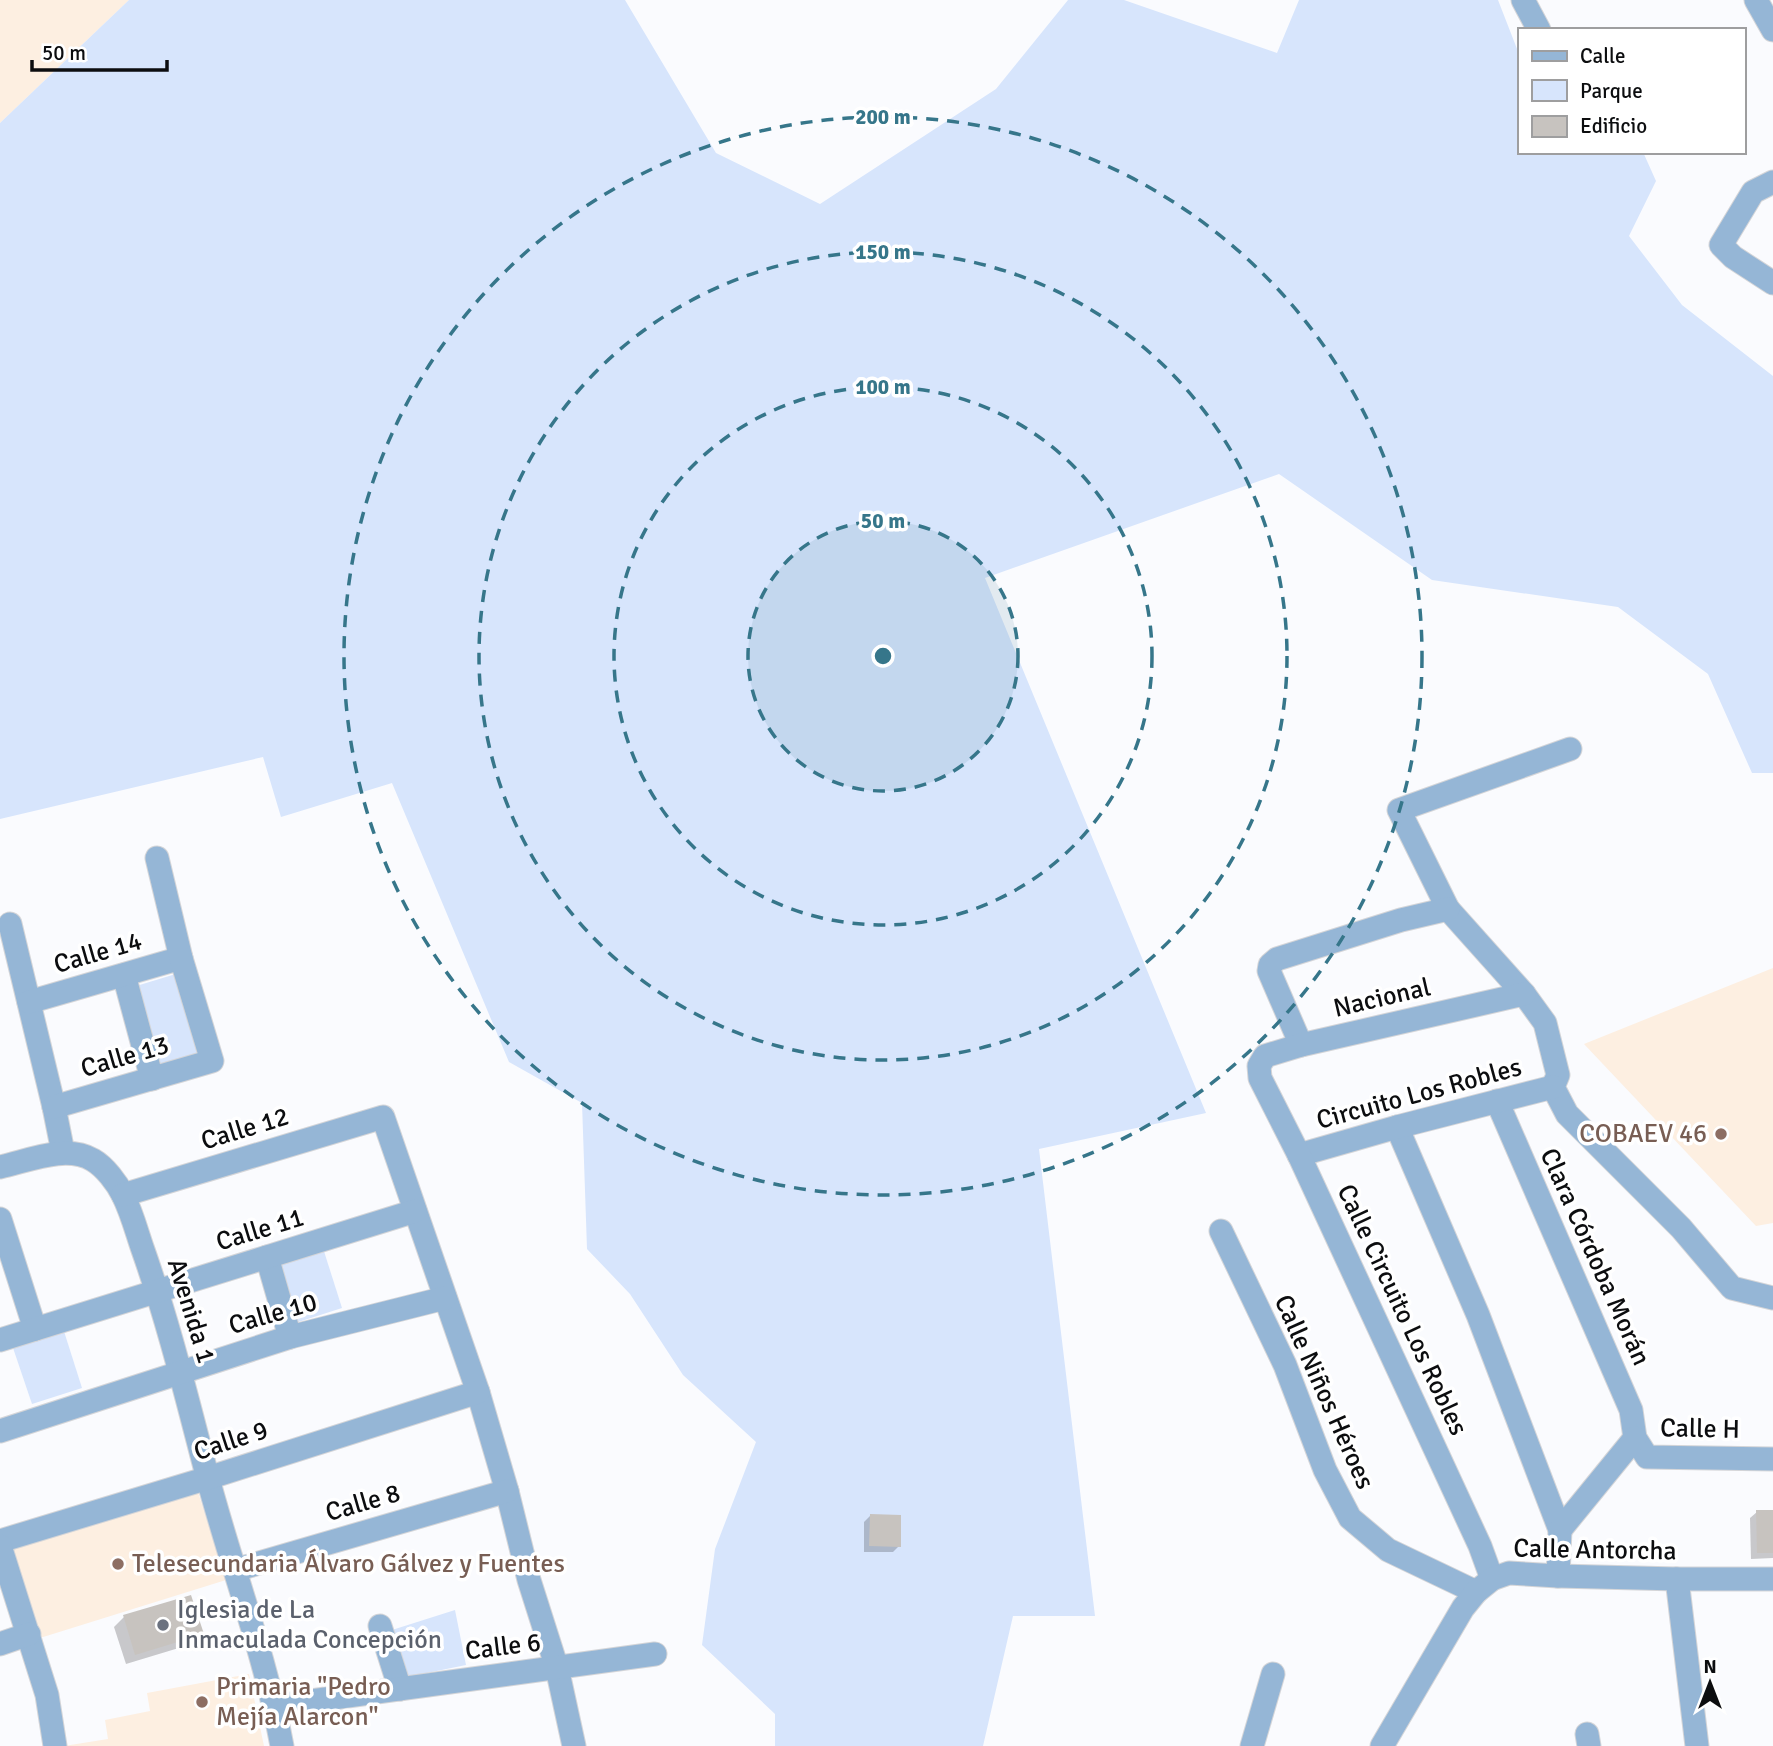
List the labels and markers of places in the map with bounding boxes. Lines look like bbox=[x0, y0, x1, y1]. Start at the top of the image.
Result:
centre of rings bbox=[871, 644, 895, 668]
place label: COBAEV 46 bbox=[1579, 1118, 1707, 1150]
marker: COBAEV 46 bbox=[1713, 1126, 1729, 1142]
place label: Telesecundaria Álvaro Gálvez y Fuentes bbox=[132, 1548, 565, 1580]
marker: Telesecundaria Álvaro Gálvez y Fuentes bbox=[110, 1556, 126, 1572]
place label: Iglesia de La Inmaculada Concepción bbox=[177, 1594, 442, 1656]
marker: Iglesia de La Inmaculada Concepción bbox=[155, 1617, 171, 1633]
place label: Primaria "Pedro Mejía Alarcon" bbox=[216, 1671, 391, 1733]
marker: Primaria "Pedro Mejía Alarcon" bbox=[194, 1694, 210, 1710]

